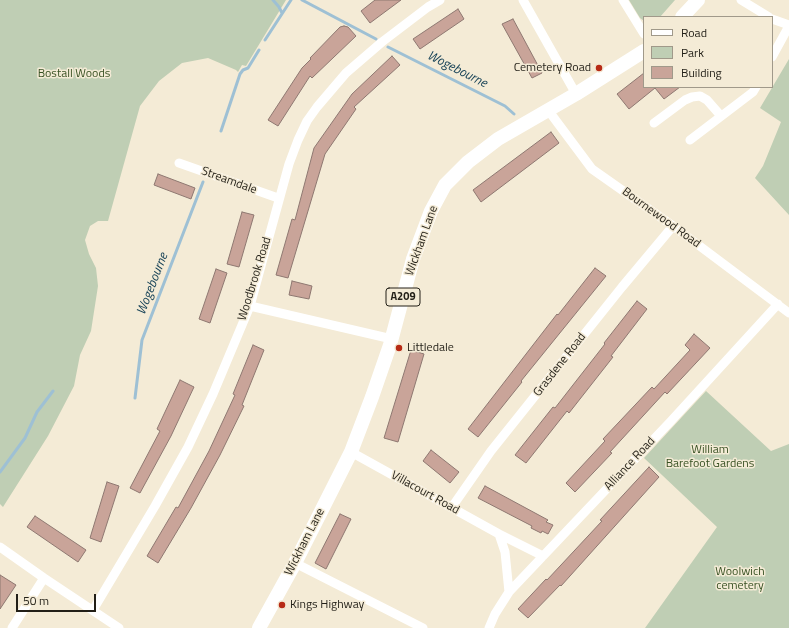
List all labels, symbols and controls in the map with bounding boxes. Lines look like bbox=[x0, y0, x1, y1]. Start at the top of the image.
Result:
legend bbox=[643, 16, 773, 88]
text: Road bbox=[681, 23, 707, 42]
text: Park bbox=[681, 43, 704, 62]
water label: Wogebourne bbox=[425, 48, 489, 92]
place label: Cemetery Road bbox=[514, 61, 591, 75]
marker: Cemetery Road bbox=[594, 63, 604, 73]
text: Building bbox=[681, 63, 722, 82]
park label: Bostall Woods bbox=[38, 67, 110, 81]
street label: Streamdale bbox=[199, 164, 259, 198]
street label: Bournewood Road bbox=[619, 185, 703, 251]
street label: Wickham Lane bbox=[403, 204, 441, 278]
street label: Woodbrook Road bbox=[235, 235, 275, 323]
water label: Wogebourne bbox=[134, 251, 172, 317]
road number: A209 bbox=[386, 288, 420, 306]
street label: Grasdene Road bbox=[531, 330, 589, 400]
place label: Littledale bbox=[407, 341, 454, 355]
marker: Littledale bbox=[394, 343, 404, 353]
street label: Alliance Road bbox=[602, 434, 658, 494]
park label: William Barefoot Gardens bbox=[666, 443, 754, 471]
street label: Villacourt Road bbox=[388, 468, 462, 518]
street label: Wickham Lane bbox=[282, 506, 328, 578]
park label: Woolwich cemetery bbox=[715, 565, 765, 593]
scale bar bbox=[18, 586, 98, 612]
text: 50 m bbox=[23, 591, 49, 610]
place label: Kings Highway bbox=[290, 598, 364, 612]
marker: Kings Highway bbox=[277, 600, 287, 610]

